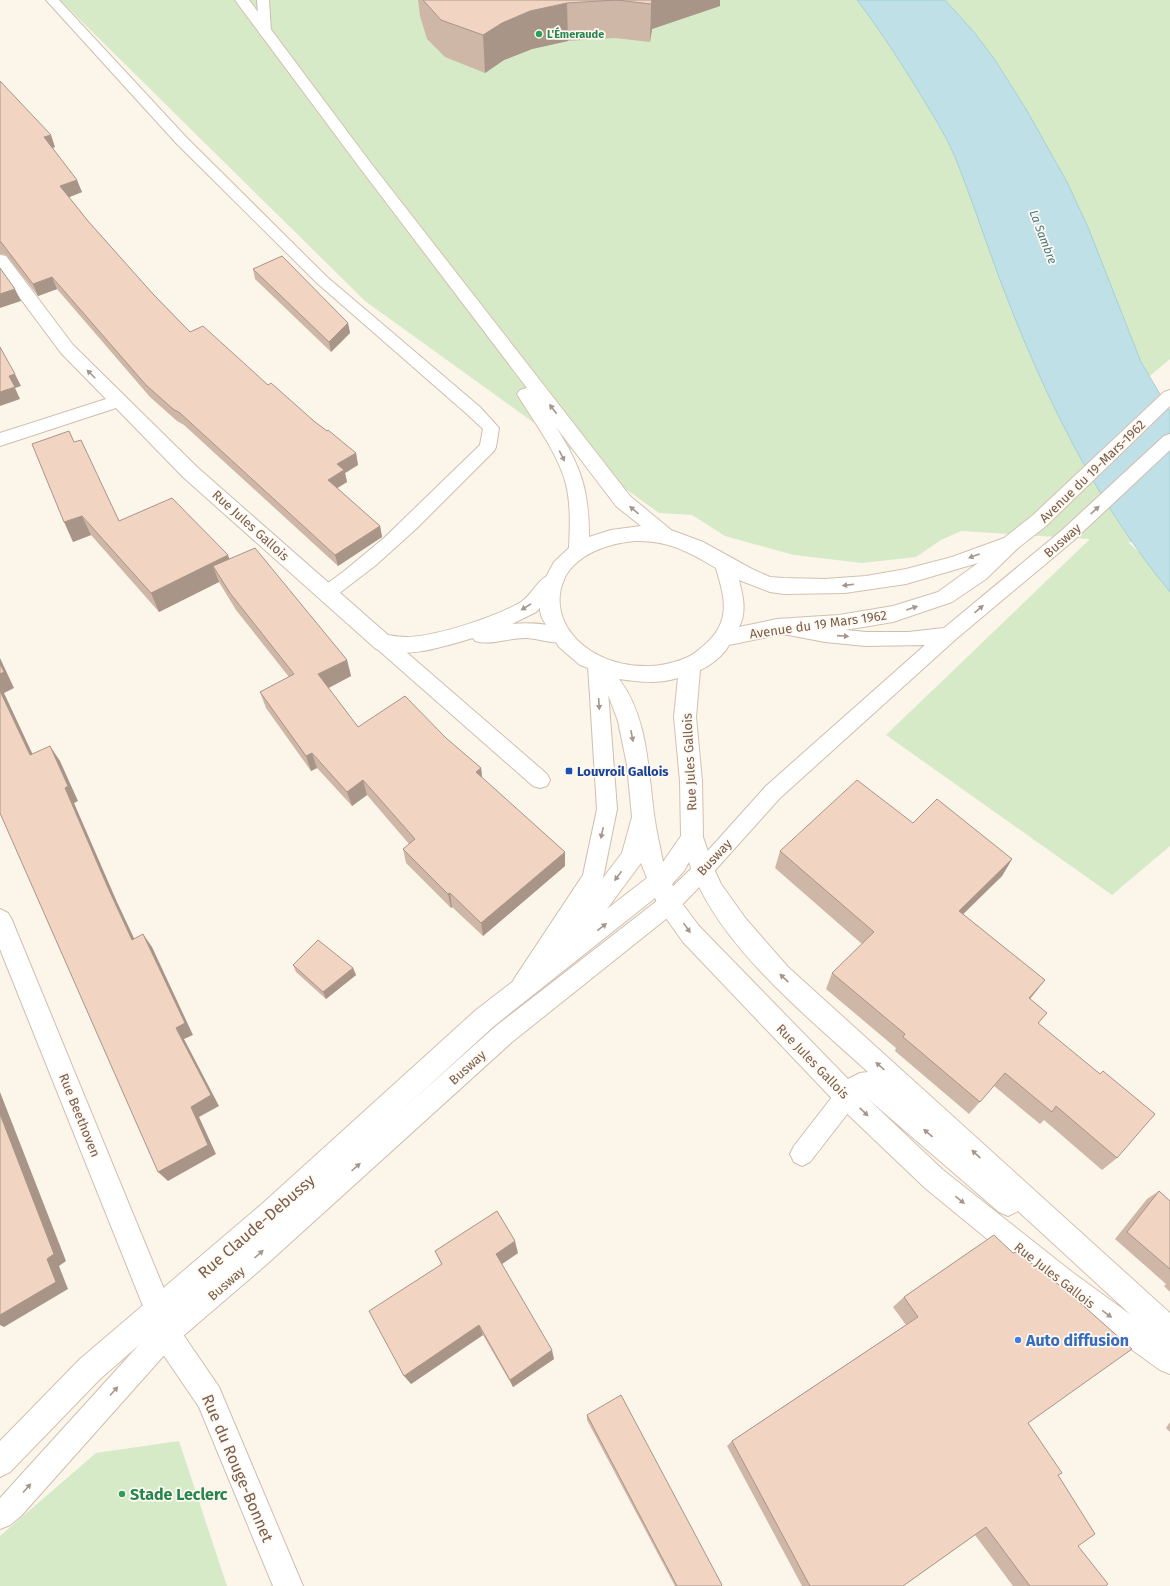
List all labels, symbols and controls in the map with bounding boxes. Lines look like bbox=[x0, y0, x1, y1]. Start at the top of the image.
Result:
place label: L'Émeraude bbox=[547, 27, 604, 41]
marker: L'Émeraude bbox=[534, 29, 544, 39]
water label: La Sambre bbox=[1026, 208, 1060, 266]
one-way arrow bbox=[86, 369, 96, 379]
one-way arrow bbox=[549, 403, 558, 414]
street label: Avenue du 19-Mars-1962 bbox=[1036, 417, 1148, 526]
one-way arrow bbox=[559, 450, 565, 461]
street label: Rue Jules Gallois bbox=[209, 487, 292, 564]
one-way arrow bbox=[629, 505, 639, 514]
one-way arrow bbox=[1090, 505, 1100, 515]
street label: Busway bbox=[1041, 520, 1084, 560]
one-way arrow bbox=[968, 553, 980, 559]
one-way arrow bbox=[842, 581, 854, 588]
one-way arrow bbox=[521, 603, 531, 611]
one-way arrow bbox=[906, 605, 918, 611]
one-way arrow bbox=[974, 605, 984, 614]
street label: Avenue du 19 Mars 1962 bbox=[748, 607, 888, 642]
one-way arrow bbox=[837, 633, 849, 639]
one-way arrow bbox=[596, 698, 603, 710]
street label: Rue Jules Gallois bbox=[679, 713, 700, 811]
one-way arrow bbox=[630, 730, 636, 742]
place label: Louvroil Gallois bbox=[577, 764, 669, 779]
marker: Louvroil Gallois bbox=[564, 766, 574, 776]
one-way arrow bbox=[599, 827, 605, 839]
street label: Busway bbox=[694, 836, 735, 879]
one-way arrow bbox=[614, 870, 622, 881]
one-way arrow bbox=[596, 922, 607, 931]
one-way arrow bbox=[683, 923, 691, 933]
one-way arrow bbox=[779, 974, 789, 983]
street label: Rue Jules Gallois bbox=[773, 1021, 852, 1102]
street label: Busway bbox=[446, 1047, 489, 1088]
one-way arrow bbox=[876, 1062, 885, 1071]
street label: Rue Beethoven bbox=[56, 1071, 103, 1159]
one-way arrow bbox=[859, 1107, 869, 1117]
one-way arrow bbox=[923, 1129, 933, 1138]
one-way arrow bbox=[971, 1149, 982, 1158]
one-way arrow bbox=[350, 1162, 361, 1171]
street label: Rue Claude-Debussy bbox=[194, 1170, 319, 1282]
one-way arrow bbox=[954, 1196, 965, 1204]
street label: Rue Jules Gallois bbox=[1012, 1239, 1098, 1311]
one-way arrow bbox=[255, 1250, 264, 1259]
street label: Busway bbox=[205, 1263, 248, 1303]
one-way arrow bbox=[1102, 1310, 1112, 1318]
place label: Auto diffusion bbox=[1025, 1331, 1129, 1350]
marker: Auto diffusion bbox=[1013, 1335, 1023, 1345]
one-way arrow bbox=[110, 1386, 119, 1396]
street label: Rue du Rouge-Bonnet bbox=[198, 1391, 277, 1545]
one-way arrow bbox=[23, 1483, 32, 1493]
place label: Stade Leclerc bbox=[130, 1485, 228, 1504]
marker: Stade Leclerc bbox=[117, 1489, 127, 1499]

